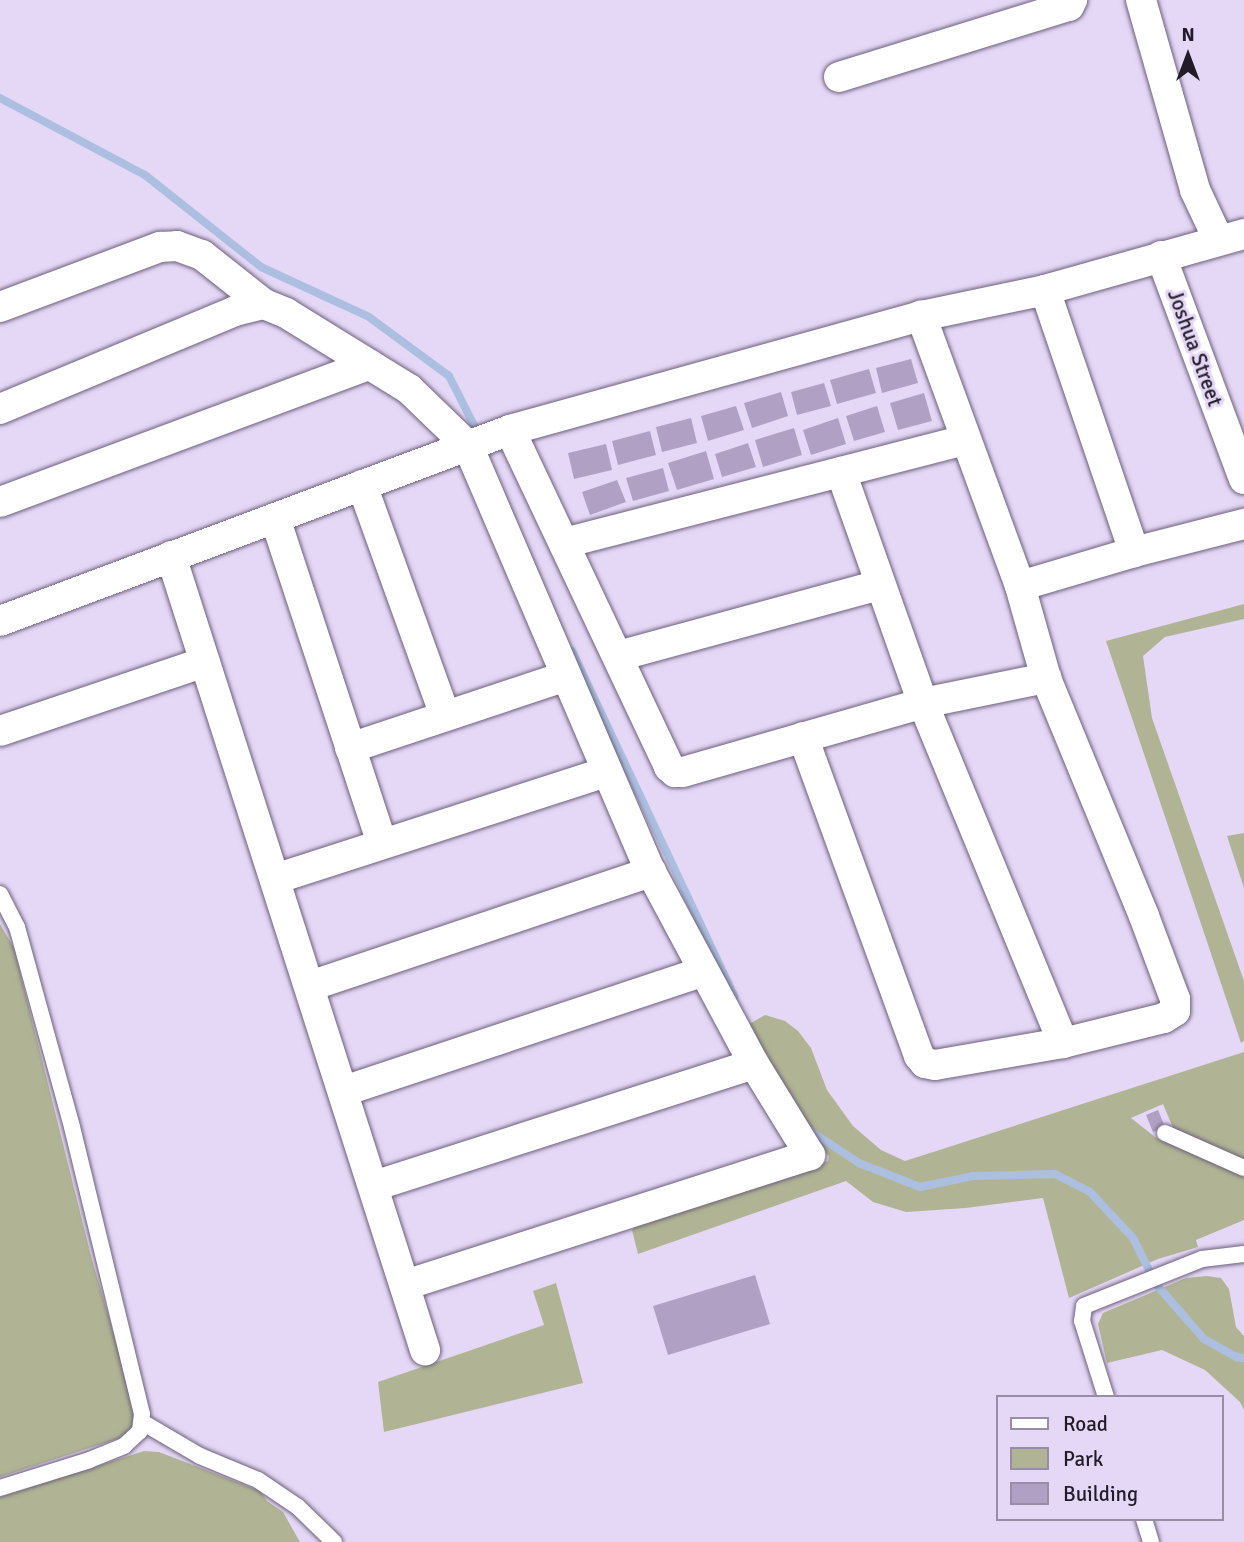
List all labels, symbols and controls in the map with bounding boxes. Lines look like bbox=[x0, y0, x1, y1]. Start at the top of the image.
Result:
north arrow bbox=[1153, 21, 1223, 91]
text: N bbox=[1181, 23, 1195, 47]
street label: Joshua Street bbox=[1162, 286, 1228, 410]
legend bbox=[996, 1395, 1223, 1521]
text: Road bbox=[1063, 1411, 1108, 1437]
text: Park bbox=[1063, 1446, 1103, 1472]
text: Building bbox=[1063, 1481, 1138, 1507]

